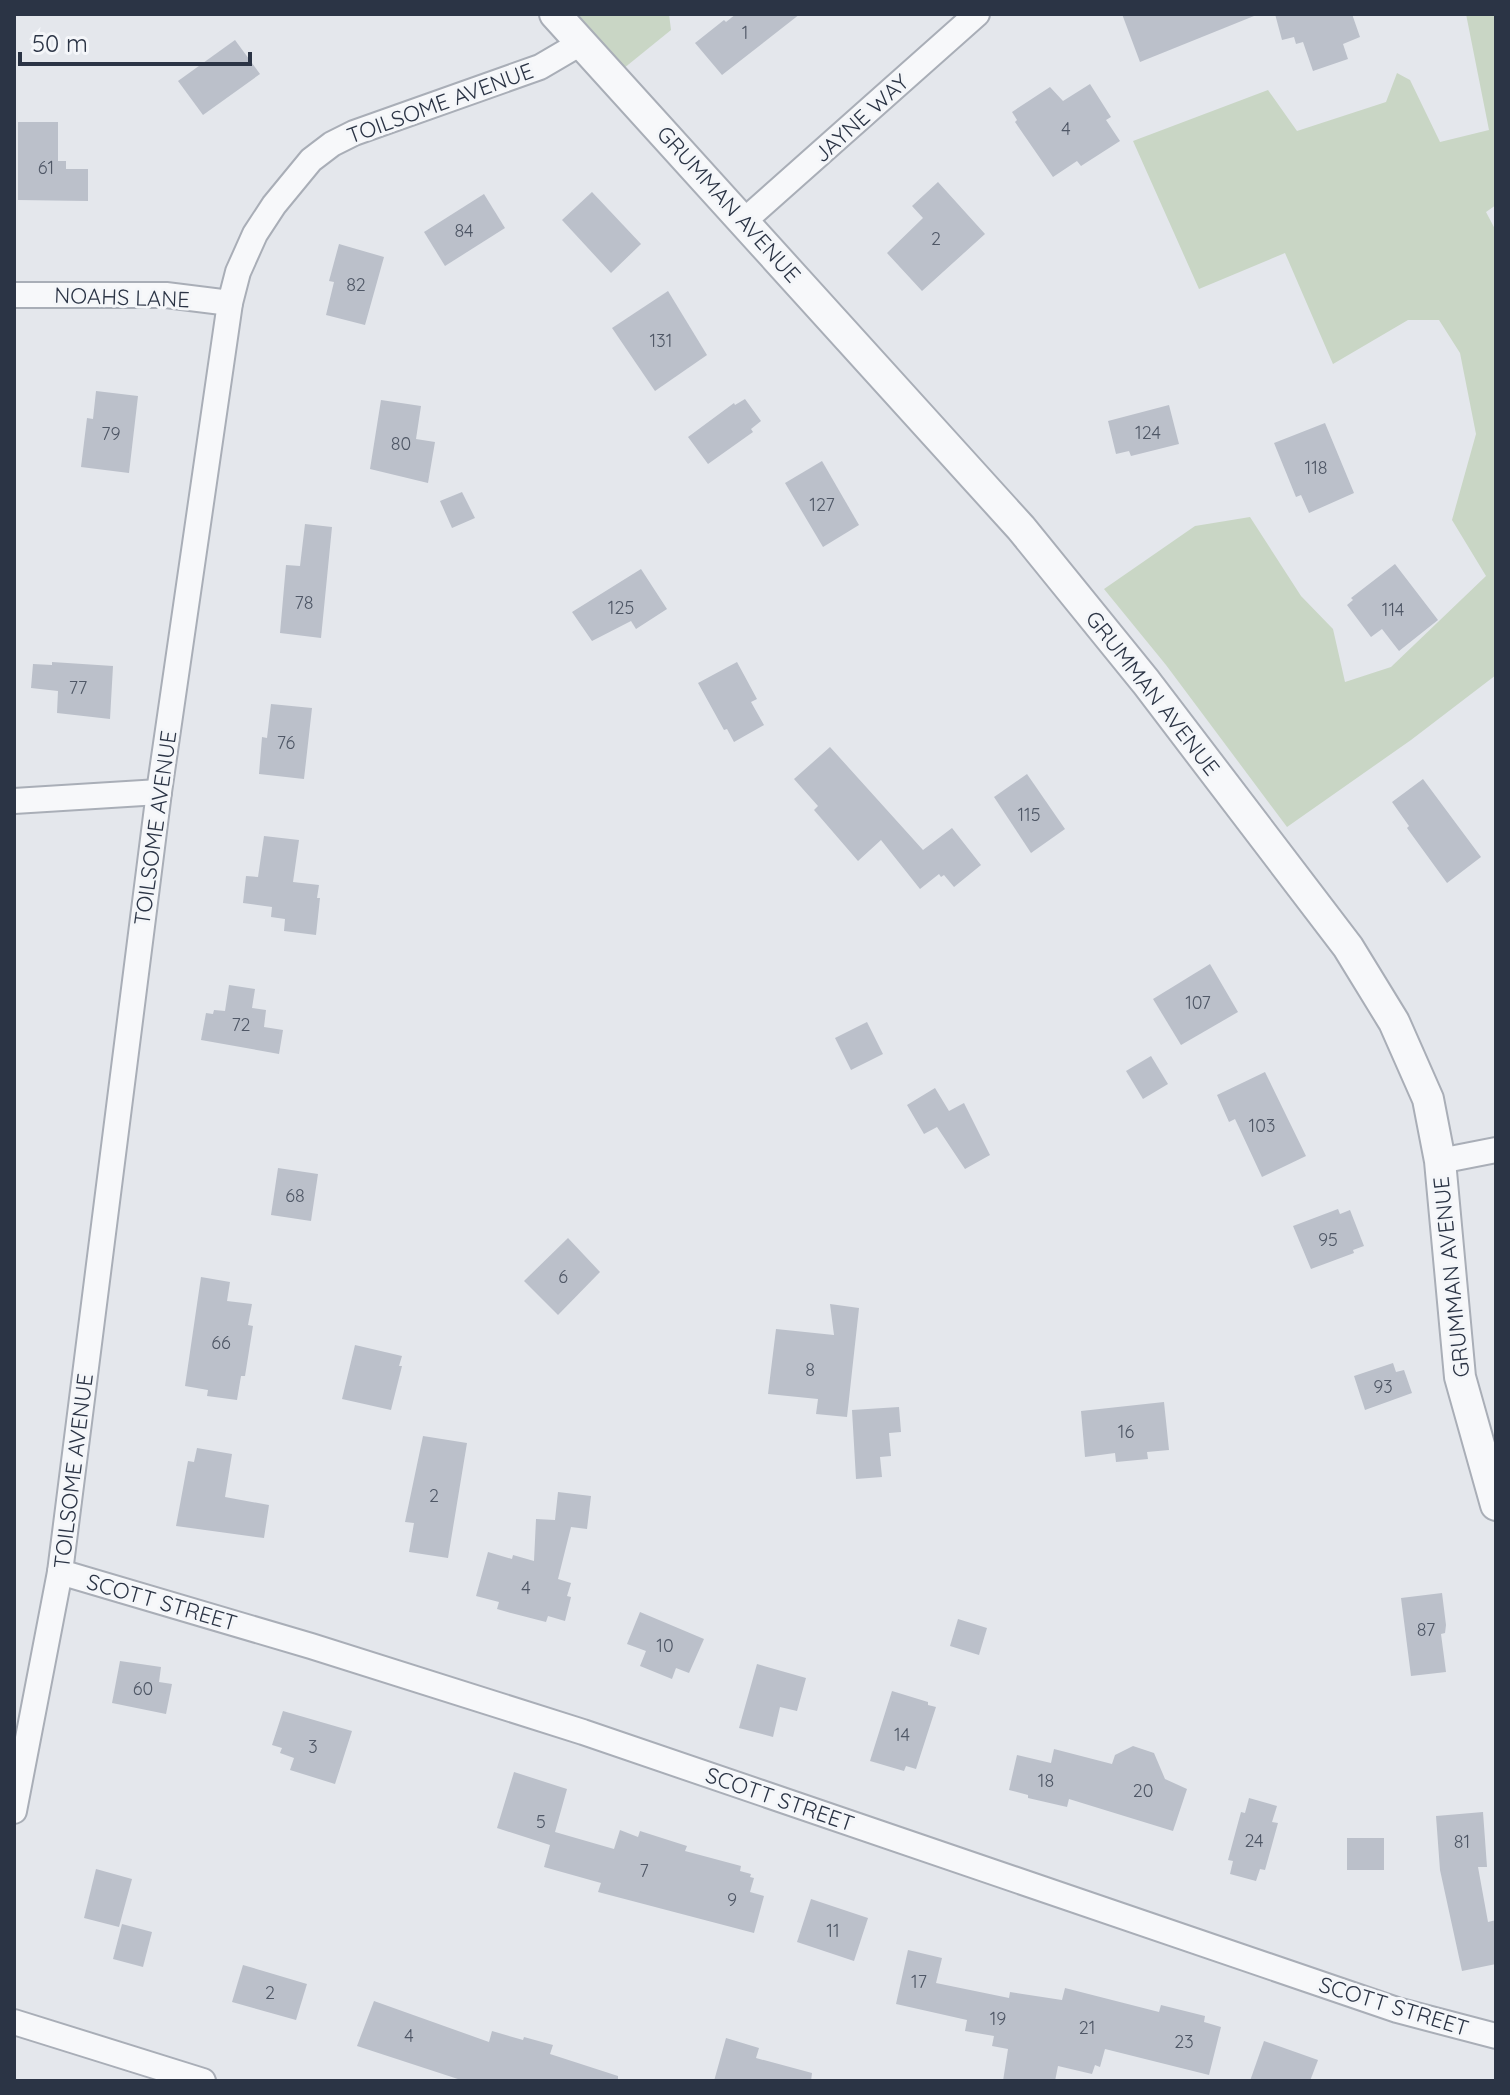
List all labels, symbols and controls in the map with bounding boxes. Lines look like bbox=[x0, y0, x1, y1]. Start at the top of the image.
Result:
scale bar bbox=[20, 16, 250, 66]
house number: 1 bbox=[742, 21, 748, 44]
text: 50 m bbox=[32, 28, 88, 58]
street label: TOILSOME AVENUE bbox=[343, 56, 537, 150]
street label: JAYNE WAY bbox=[808, 68, 914, 168]
house number: 4 bbox=[1061, 117, 1071, 140]
street label: GRUMMAN AVENUE bbox=[651, 120, 807, 288]
house number: 61 bbox=[38, 156, 54, 179]
house number: 84 bbox=[454, 219, 474, 242]
house number: 2 bbox=[931, 227, 941, 250]
house number: 82 bbox=[346, 273, 366, 296]
street label: NOAHS LANE bbox=[54, 281, 190, 313]
house number: 131 bbox=[650, 329, 672, 352]
house number: 124 bbox=[1135, 421, 1161, 444]
house number: 79 bbox=[101, 422, 121, 445]
house number: 80 bbox=[391, 432, 411, 455]
house number: 118 bbox=[1304, 456, 1328, 479]
house number: 127 bbox=[809, 493, 835, 516]
house number: 78 bbox=[295, 591, 313, 614]
house number: 125 bbox=[608, 596, 634, 619]
house number: 114 bbox=[1382, 598, 1404, 621]
street label: GRUMMAN AVENUE bbox=[1080, 605, 1226, 781]
house number: 77 bbox=[69, 676, 87, 699]
street label: TOILSOME AVENUE bbox=[127, 729, 183, 927]
house number: 76 bbox=[277, 731, 295, 754]
house number: 115 bbox=[1017, 803, 1041, 826]
house number: 107 bbox=[1185, 991, 1211, 1014]
house number: 72 bbox=[231, 1013, 251, 1036]
house number: 103 bbox=[1249, 1114, 1275, 1137]
street label: GRUMMAN AVENUE bbox=[1427, 1175, 1475, 1379]
house number: 68 bbox=[285, 1184, 305, 1207]
house number: 95 bbox=[1318, 1228, 1338, 1251]
house number: 6 bbox=[558, 1265, 568, 1288]
house number: 66 bbox=[211, 1331, 231, 1354]
house number: 8 bbox=[805, 1358, 815, 1381]
street label: TOILSOME AVENUE bbox=[47, 1372, 99, 1570]
house number: 93 bbox=[1373, 1375, 1393, 1398]
house number: 16 bbox=[1118, 1420, 1134, 1443]
house number: 2 bbox=[429, 1484, 439, 1507]
street label: SCOTT STREET bbox=[84, 1567, 240, 1637]
house number: 4 bbox=[521, 1576, 531, 1599]
house number: 87 bbox=[1417, 1618, 1435, 1641]
house number: 10 bbox=[656, 1634, 674, 1657]
house number: 60 bbox=[133, 1677, 153, 1700]
house number: 14 bbox=[894, 1723, 910, 1746]
house number: 3 bbox=[308, 1735, 318, 1758]
street label: SCOTT STREET bbox=[702, 1761, 858, 1837]
house number: 18 bbox=[1038, 1769, 1054, 1792]
house number: 20 bbox=[1133, 1779, 1153, 1802]
house number: 5 bbox=[536, 1810, 546, 1833]
house number: 24 bbox=[1244, 1829, 1264, 1852]
house number: 81 bbox=[1454, 1830, 1470, 1853]
house number: 7 bbox=[639, 1859, 649, 1882]
house number: 9 bbox=[727, 1888, 737, 1911]
house number: 11 bbox=[826, 1919, 840, 1942]
house number: 17 bbox=[911, 1970, 927, 1993]
street label: SCOTT STREET bbox=[1316, 1970, 1472, 2042]
house number: 2 bbox=[265, 1981, 275, 2004]
house number: 19 bbox=[990, 2007, 1006, 2030]
house number: 21 bbox=[1079, 2016, 1095, 2039]
house number: 4 bbox=[404, 2024, 414, 2047]
house number: 23 bbox=[1174, 2030, 1194, 2053]

